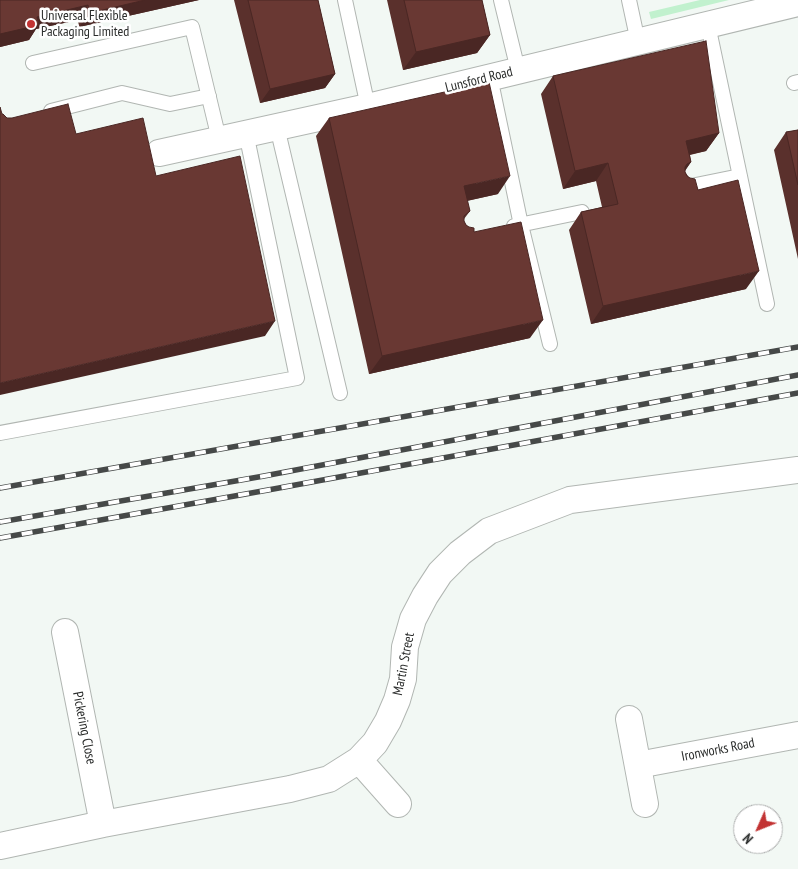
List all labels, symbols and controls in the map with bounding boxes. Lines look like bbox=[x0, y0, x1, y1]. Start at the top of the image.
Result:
place label: Universal Flexible Packaging Limited bbox=[41, 8, 129, 40]
marker: Universal Flexible Packaging Limited bbox=[25, 18, 37, 30]
street label: Lunsford Road bbox=[444, 64, 514, 96]
street label: Martin Street bbox=[390, 631, 418, 697]
street label: Pickering Close bbox=[69, 690, 99, 766]
street label: Ironworks Road bbox=[680, 735, 756, 765]
north arrow bbox=[733, 804, 783, 854]
text: N bbox=[739, 830, 757, 848]

